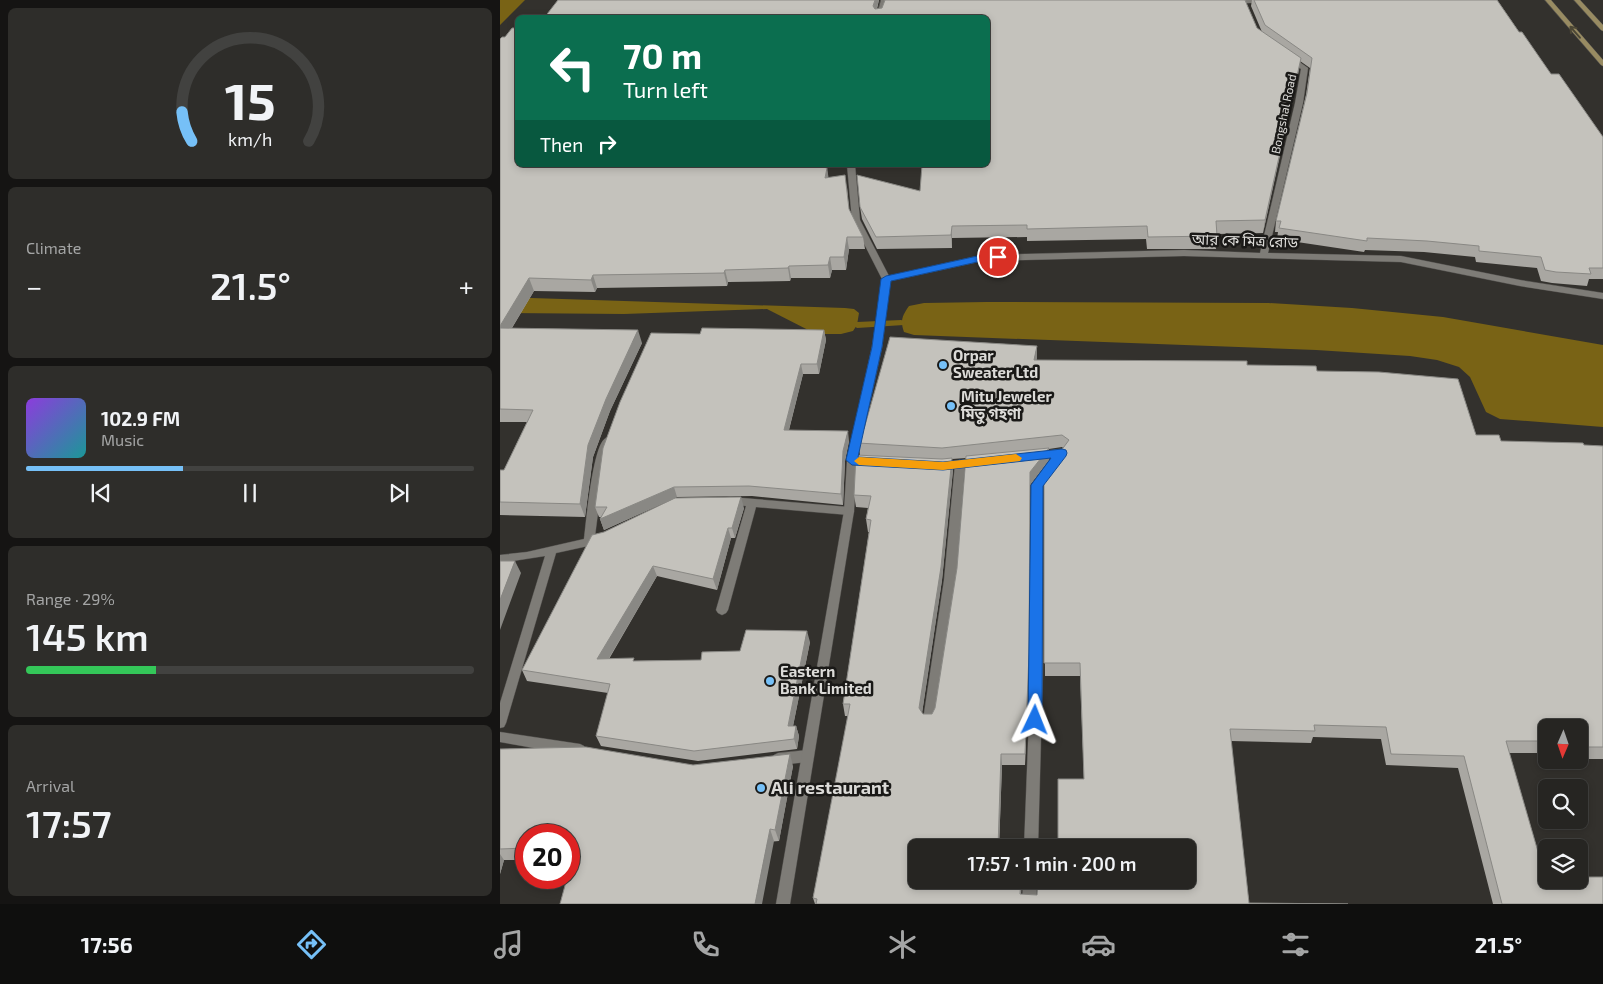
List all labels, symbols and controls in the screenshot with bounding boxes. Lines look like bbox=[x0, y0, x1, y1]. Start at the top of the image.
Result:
one-way arrow bbox=[1570, 25, 1581, 38]
text: 70 m bbox=[623, 34, 702, 76]
icon: left bbox=[540, 35, 605, 100]
text: 15 bbox=[224, 68, 276, 130]
street label: Bongshal Road bbox=[1268, 73, 1298, 155]
text: Turn left bbox=[623, 76, 708, 102]
text: km/h bbox=[228, 128, 272, 150]
icon: right bbox=[593, 130, 621, 158]
text: Then bbox=[540, 133, 583, 156]
street label: আর কে মিত্র রোড bbox=[1191, 229, 1299, 251]
pin bbox=[977, 236, 1019, 278]
text: Climate bbox=[26, 238, 81, 257]
icon: arrive bbox=[984, 243, 1012, 271]
text: 21.5° bbox=[210, 262, 291, 308]
text: − bbox=[26, 269, 42, 303]
text: + bbox=[459, 269, 474, 303]
place label: Orpar Sweater Ltd bbox=[953, 346, 1038, 381]
marker: Orpar Sweater Ltd bbox=[937, 359, 949, 371]
place label: Mitu Jeweler মিতু গহণা bbox=[960, 387, 1052, 425]
marker: Mitu Jeweler মিতু গহণা bbox=[945, 400, 957, 412]
text: 102.9 FM bbox=[101, 407, 180, 430]
text: Music bbox=[101, 430, 144, 449]
icon: previous bbox=[87, 479, 115, 507]
icon: pause bbox=[236, 479, 264, 507]
icon: next bbox=[385, 479, 413, 507]
text: Range · 29% bbox=[26, 589, 115, 608]
text: 145 km bbox=[26, 613, 149, 659]
place label: Eastern Bank Limited bbox=[780, 662, 872, 697]
marker: Eastern Bank Limited bbox=[764, 675, 776, 687]
position arrow bbox=[1008, 693, 1060, 745]
north arrow bbox=[1538, 719, 1588, 769]
map controls bbox=[1538, 719, 1588, 889]
text: Arrival bbox=[26, 776, 75, 795]
place label: Ali restaurant bbox=[771, 776, 890, 798]
button: search bbox=[1538, 779, 1588, 829]
marker: Ali restaurant bbox=[755, 782, 767, 794]
text: 17:57 bbox=[26, 800, 112, 846]
speed limit sign: 20 bbox=[515, 824, 580, 889]
button: layers bbox=[1538, 839, 1588, 889]
text: 17:57 · 1 min · 200 m bbox=[967, 852, 1137, 875]
icon: directions bbox=[294, 927, 329, 962]
icon: music bbox=[491, 927, 526, 962]
icon: phone bbox=[688, 927, 723, 962]
icon: climate bbox=[885, 927, 920, 962]
icon: car bbox=[1081, 927, 1116, 962]
icon: filters bbox=[1278, 927, 1313, 962]
text: 17:56 bbox=[81, 931, 133, 957]
text: 21.5° bbox=[1475, 931, 1522, 957]

